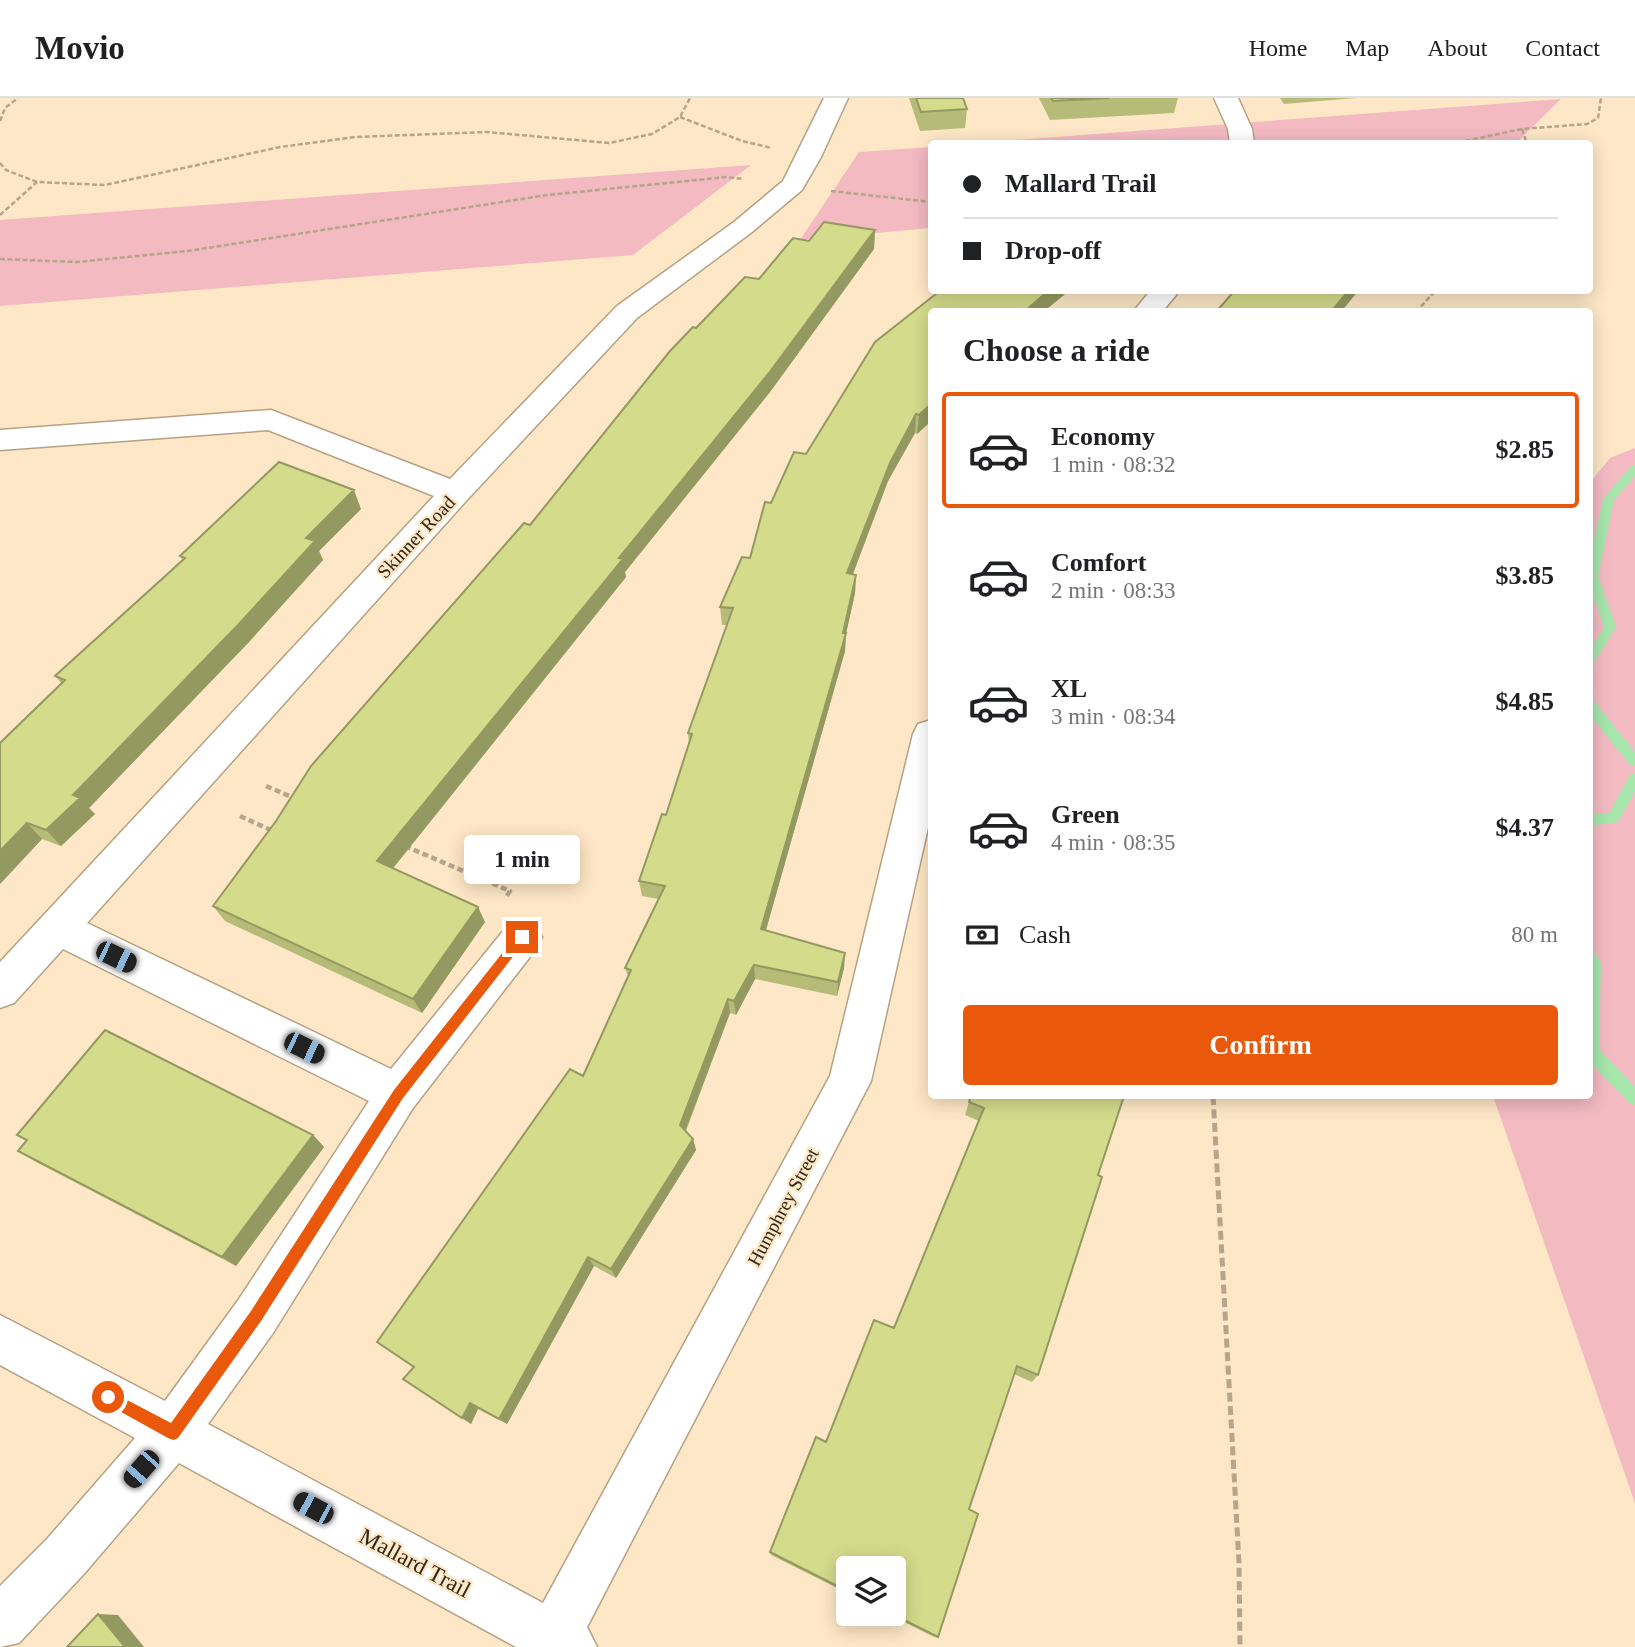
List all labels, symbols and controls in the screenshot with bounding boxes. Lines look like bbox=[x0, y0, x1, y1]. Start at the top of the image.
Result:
text: Movio bbox=[35, 30, 125, 66]
text: Home bbox=[1249, 35, 1307, 61]
text: Map bbox=[1345, 35, 1389, 61]
text: About bbox=[1427, 35, 1487, 61]
text: Contact bbox=[1525, 35, 1600, 61]
text: Mallard Trail bbox=[1005, 169, 1156, 198]
text: Drop-off bbox=[1005, 236, 1101, 265]
text: Choose a ride bbox=[963, 332, 1150, 368]
icon: car bbox=[967, 419, 1030, 482]
text: Economy bbox=[1051, 422, 1155, 451]
text: $2.85 bbox=[1496, 435, 1554, 464]
text: 1 min · 08:32 bbox=[1051, 452, 1176, 477]
street label: Skinner Road bbox=[373, 491, 459, 582]
icon: car bbox=[967, 545, 1030, 608]
text: Comfort bbox=[1051, 548, 1146, 577]
text: $3.85 bbox=[1496, 561, 1554, 590]
text: 2 min · 08:33 bbox=[1051, 578, 1176, 603]
icon: car bbox=[967, 671, 1030, 734]
text: XL bbox=[1051, 674, 1087, 703]
text: $4.85 bbox=[1496, 687, 1554, 716]
text: 3 min · 08:34 bbox=[1051, 704, 1176, 729]
icon: car bbox=[967, 797, 1030, 860]
text: Green bbox=[1051, 800, 1120, 829]
text: $4.37 bbox=[1496, 813, 1554, 842]
text: 4 min · 08:35 bbox=[1051, 830, 1176, 855]
callout: 1 min bbox=[464, 836, 580, 884]
text: 1 min bbox=[494, 847, 550, 872]
icon: cash bbox=[963, 916, 1001, 954]
text: Cash bbox=[1019, 920, 1071, 949]
route end bbox=[506, 921, 538, 953]
text: 80 m bbox=[1511, 922, 1558, 947]
car bbox=[93, 938, 140, 976]
button: Confirm bbox=[963, 1005, 1558, 1085]
car bbox=[281, 1029, 328, 1067]
street label: Humphrey Street bbox=[743, 1144, 823, 1269]
route start bbox=[92, 1381, 124, 1413]
car bbox=[120, 1446, 163, 1492]
car bbox=[290, 1489, 337, 1527]
street label: Mallard Trail bbox=[355, 1523, 475, 1603]
map controls bbox=[836, 1556, 906, 1626]
button: layers bbox=[836, 1556, 906, 1626]

